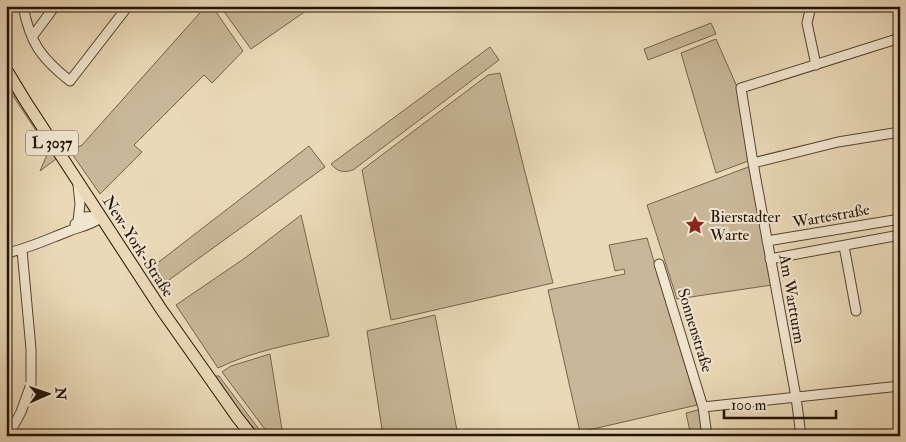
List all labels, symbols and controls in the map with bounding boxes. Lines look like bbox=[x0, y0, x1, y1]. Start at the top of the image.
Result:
road number: L 3037 bbox=[26, 130, 78, 156]
street label: New-York-Straße bbox=[98, 192, 179, 301]
street label: Wartestraße bbox=[790, 199, 872, 233]
place label: Bierstadter Warte bbox=[709, 207, 780, 245]
place icon: Bierstadter Warte bbox=[684, 214, 706, 236]
street label: Am Wartturm bbox=[774, 252, 810, 346]
street label: Sonnenstraße bbox=[673, 286, 717, 375]
north arrow bbox=[22, 370, 72, 420]
text: N bbox=[52, 386, 69, 401]
scale bar bbox=[724, 387, 836, 419]
text: 100 m bbox=[731, 396, 767, 415]

